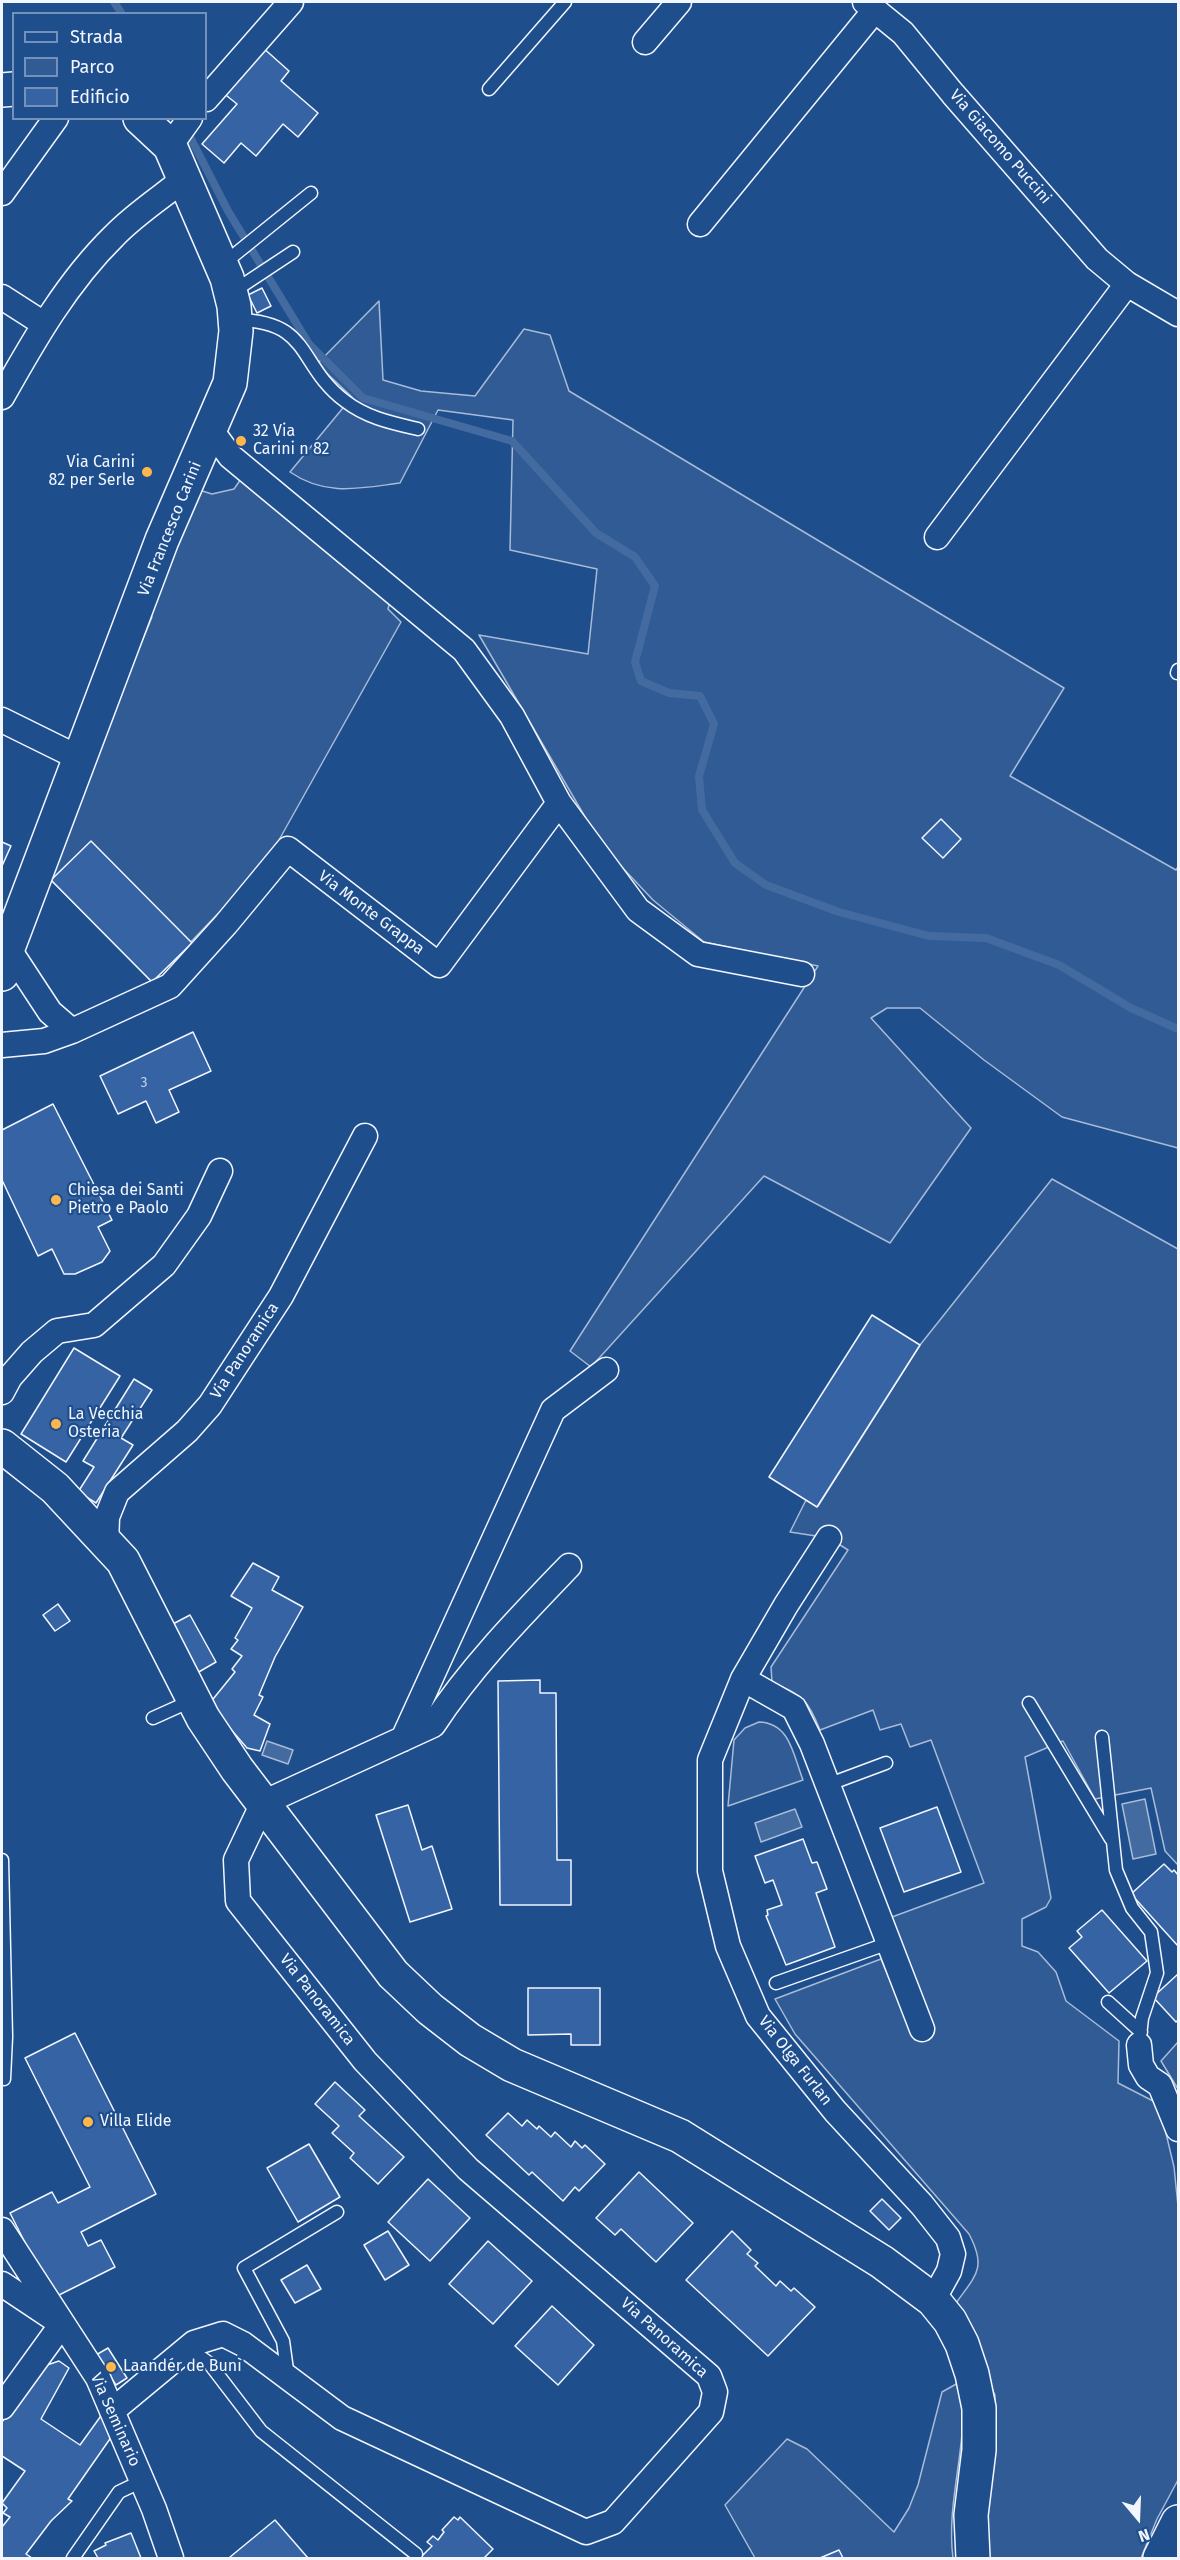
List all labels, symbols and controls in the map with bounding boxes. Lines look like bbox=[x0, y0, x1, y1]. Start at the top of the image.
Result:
legend bbox=[12, 12, 207, 120]
text: Strada bbox=[70, 26, 123, 48]
text: Parco bbox=[70, 56, 114, 78]
text: Edificio bbox=[70, 86, 130, 108]
street label: Via Giacomo Puccini bbox=[945, 86, 1055, 208]
place label: 32 Via Carini n 82 bbox=[253, 422, 330, 460]
marker: 32 Via Carini n 82 bbox=[234, 434, 248, 448]
place label: Via Carini 82 per Serle bbox=[49, 453, 135, 491]
street label: Via Francesco Carini bbox=[134, 459, 206, 599]
marker: Via Carini 82 per Serle bbox=[140, 465, 154, 479]
street label: Via Monte Grappa bbox=[314, 867, 428, 959]
house number: 3 bbox=[141, 1075, 147, 1091]
place label: Chiesa dei Santi Pietro e Paolo bbox=[68, 1181, 184, 1219]
marker: Chiesa dei Santi Pietro e Paolo bbox=[49, 1193, 63, 1207]
street label: Via Panoramica bbox=[207, 1299, 283, 1403]
place label: La Vecchia Osteria bbox=[68, 1405, 144, 1443]
marker: La Vecchia Osteria bbox=[49, 1417, 63, 1431]
street label: Via Panoramica bbox=[275, 1950, 359, 2050]
street label: Via Olga Furlan bbox=[754, 2012, 836, 2110]
place label: Villa Elide bbox=[100, 2112, 172, 2132]
marker: Villa Elide bbox=[81, 2115, 95, 2129]
street label: Via Panoramica bbox=[616, 2294, 712, 2382]
place label: Laandér de Bunì bbox=[123, 2357, 242, 2377]
marker: Laandér de Bunì bbox=[104, 2360, 118, 2374]
street label: Via Seminario bbox=[86, 2370, 144, 2470]
north arrow bbox=[1108, 2488, 1168, 2548]
text: N bbox=[1136, 2525, 1152, 2546]

